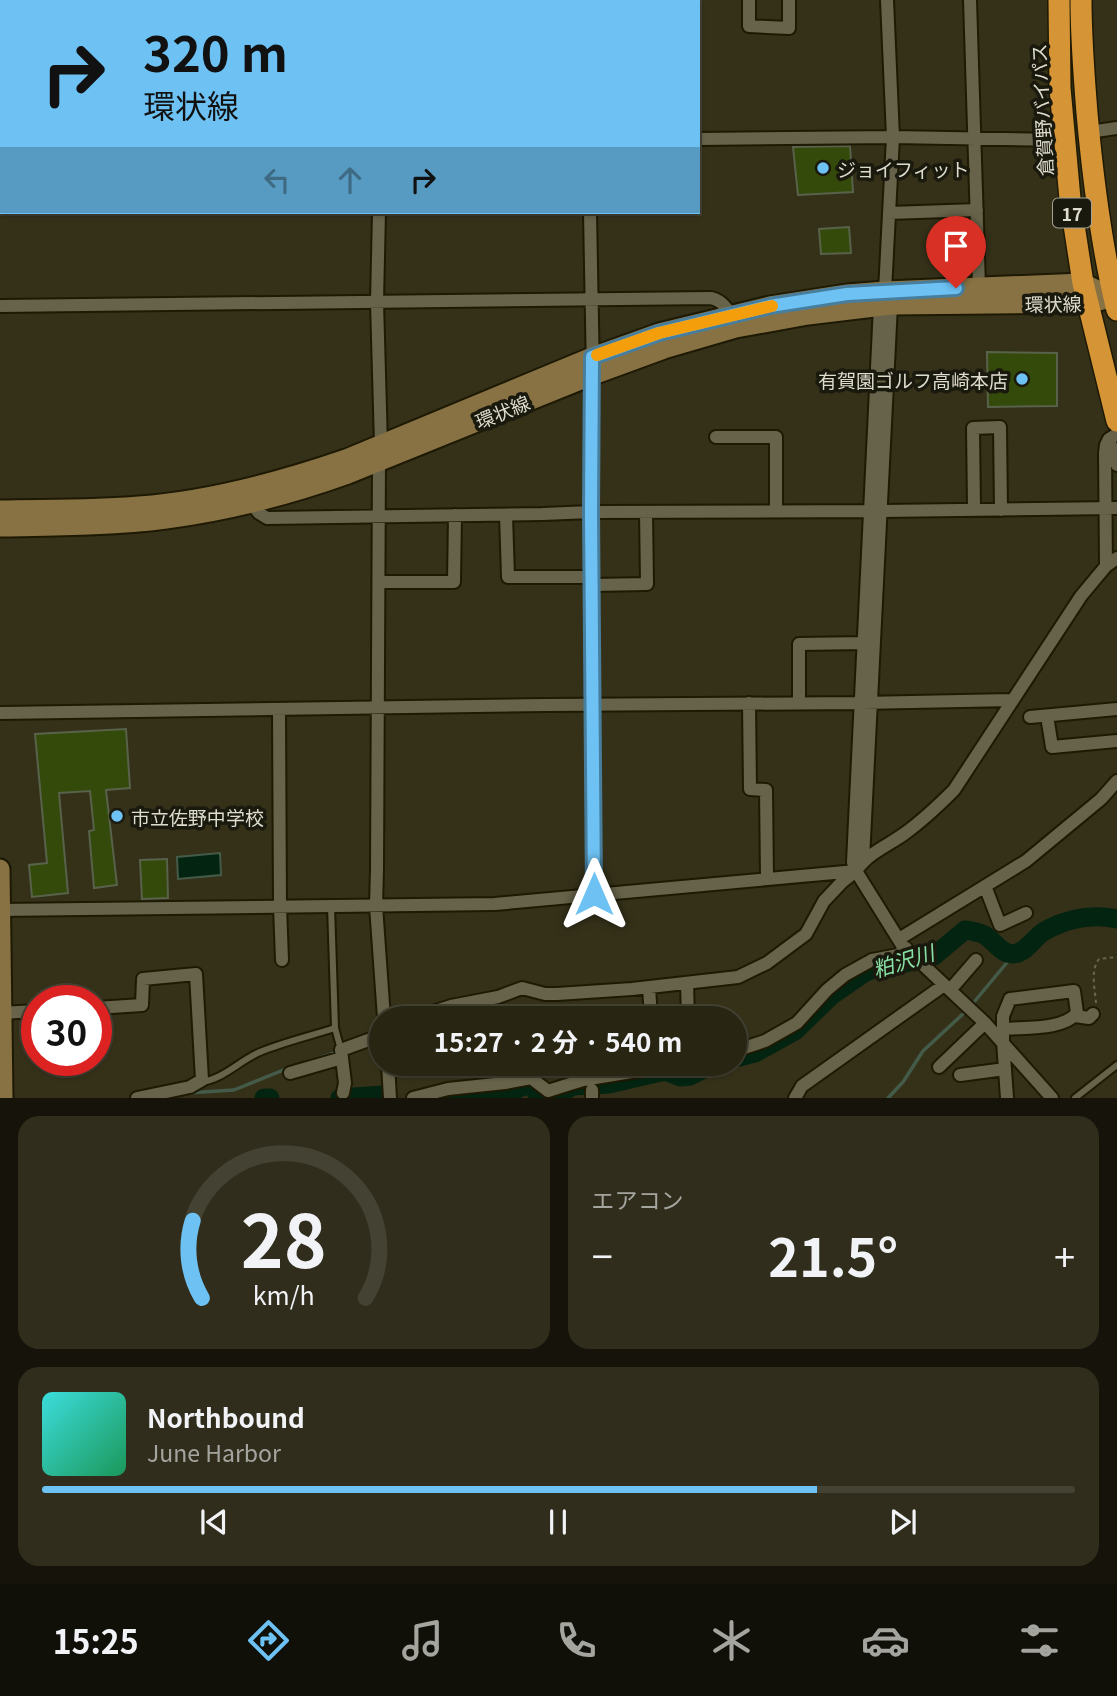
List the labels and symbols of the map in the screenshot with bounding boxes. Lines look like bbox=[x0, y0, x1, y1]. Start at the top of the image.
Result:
street label: 倉賀野バイパス bbox=[1024, 43, 1058, 177]
place label: ジョイフィット bbox=[837, 155, 970, 182]
marker: ジョイフィット bbox=[815, 160, 831, 176]
road number: 17 bbox=[1053, 198, 1091, 228]
pin bbox=[926, 216, 986, 288]
street label: 環状線 bbox=[1024, 289, 1082, 317]
place label: 有賀園ゴルフ高崎本店 bbox=[818, 366, 1008, 393]
marker: 有賀園ゴルフ高崎本店 bbox=[1014, 371, 1030, 387]
street label: 環状線 bbox=[471, 388, 533, 434]
place label: 市立佐野中学校 bbox=[131, 803, 264, 830]
marker: 市立佐野中学校 bbox=[109, 808, 125, 824]
position arrow bbox=[557, 857, 631, 931]
water label: 粕沢川 bbox=[868, 936, 939, 984]
speed limit sign: 30 bbox=[21, 985, 112, 1076]

